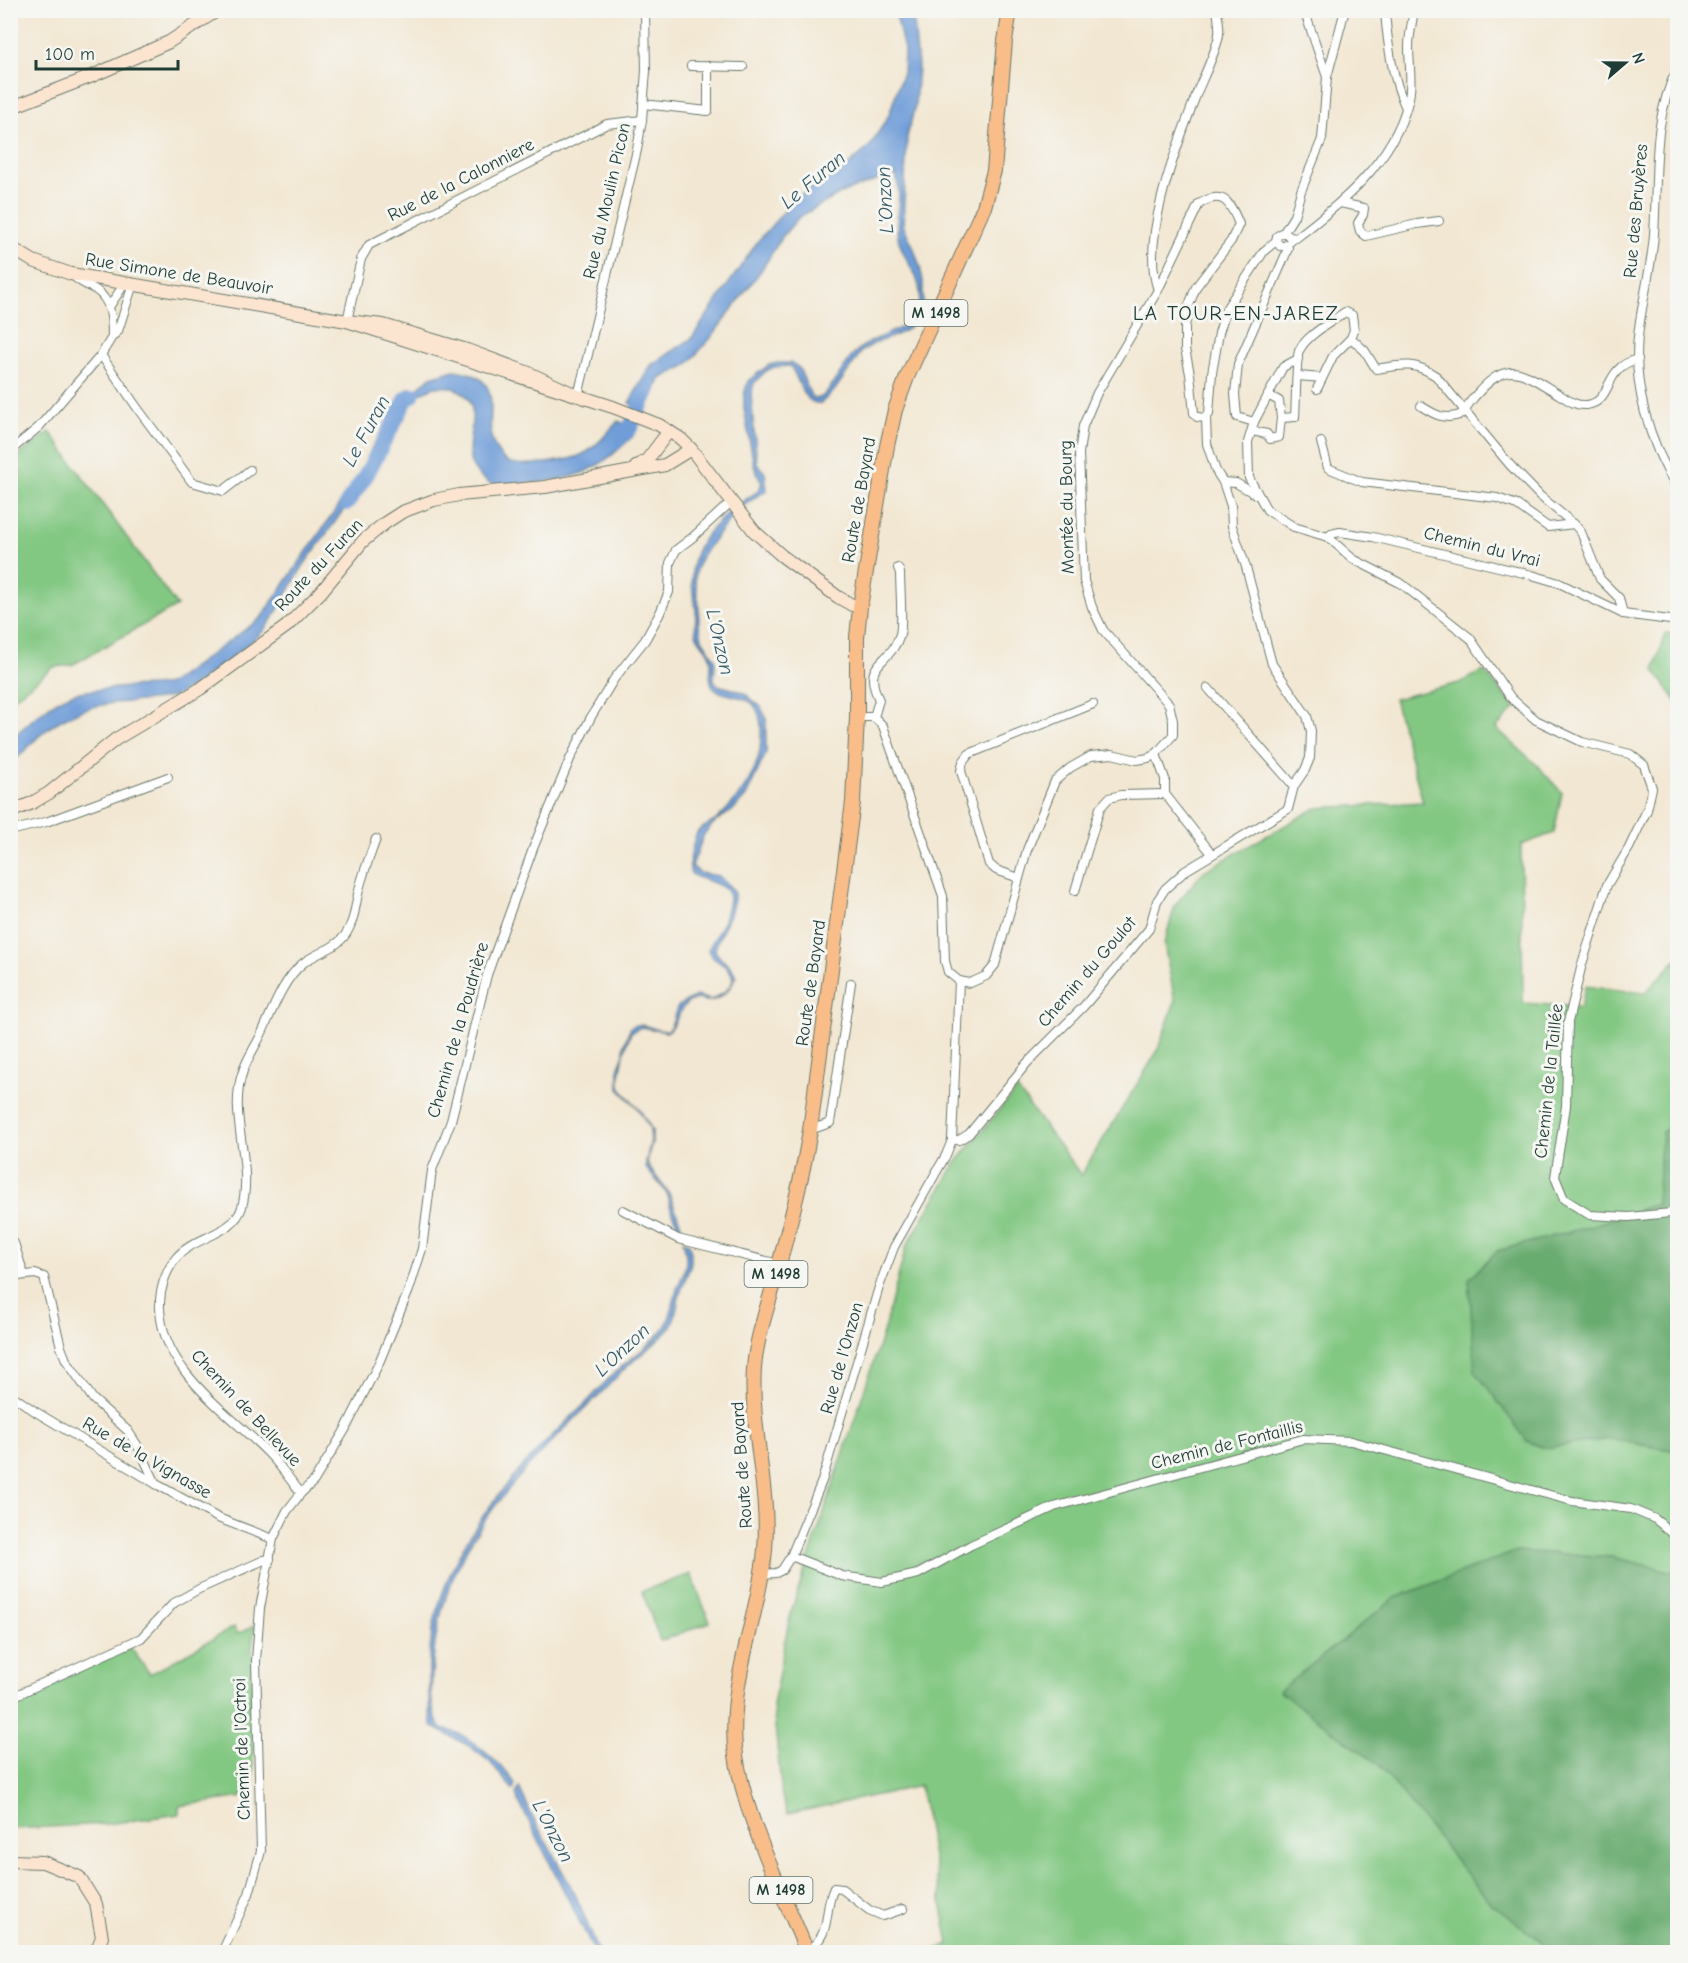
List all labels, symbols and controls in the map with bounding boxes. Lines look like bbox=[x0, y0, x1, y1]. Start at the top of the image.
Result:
scale bar bbox=[36, 33, 178, 71]
north arrow bbox=[1595, 33, 1655, 93]
text: 100 m bbox=[45, 44, 95, 65]
text: N bbox=[1628, 50, 1648, 66]
street label: Rue du Moulin Picon bbox=[579, 121, 635, 281]
street label: Rue de la Calonniere bbox=[384, 134, 538, 226]
street label: Rue des Bruyères bbox=[1620, 143, 1652, 279]
water label: Le Furan bbox=[776, 146, 850, 214]
water label: L'Onzon bbox=[872, 166, 898, 234]
street label: Rue Simone de Beauvoir bbox=[84, 249, 275, 299]
road number: M 1498 bbox=[904, 300, 968, 326]
district label: LA TOUR-EN-JAREZ bbox=[1133, 301, 1339, 325]
water label: Le Furan bbox=[337, 392, 395, 470]
street label: Route de Bayard bbox=[838, 436, 880, 564]
street label: Montée du Bourg bbox=[1055, 440, 1079, 574]
street label: Route du Furan bbox=[271, 514, 367, 616]
street label: Chemin du Vrai bbox=[1422, 522, 1542, 572]
water label: L'Onzon bbox=[701, 607, 739, 677]
street label: Chemin du Goulot bbox=[1033, 912, 1141, 1032]
street label: Route de Bayard bbox=[792, 919, 830, 1047]
street label: Chemin de la Poudrière bbox=[423, 940, 493, 1120]
street label: Chemin de la Taillée bbox=[1530, 1003, 1568, 1159]
road number: M 1498 bbox=[744, 1261, 808, 1287]
street label: Rue de l'Onzon bbox=[816, 1300, 868, 1416]
water label: L'Onzon bbox=[590, 1319, 654, 1381]
street label: Chemin de Bellevue bbox=[186, 1345, 306, 1471]
street label: Route de Bayard bbox=[727, 1401, 757, 1529]
street label: Rue de la Vignasse bbox=[79, 1413, 215, 1503]
street label: Chemin de Fontaillis bbox=[1149, 1416, 1305, 1474]
street label: Chemin de l'Octroi bbox=[229, 1677, 255, 1821]
water label: L'Onzon bbox=[528, 1796, 578, 1866]
road number: M 1498 bbox=[750, 1877, 812, 1903]

